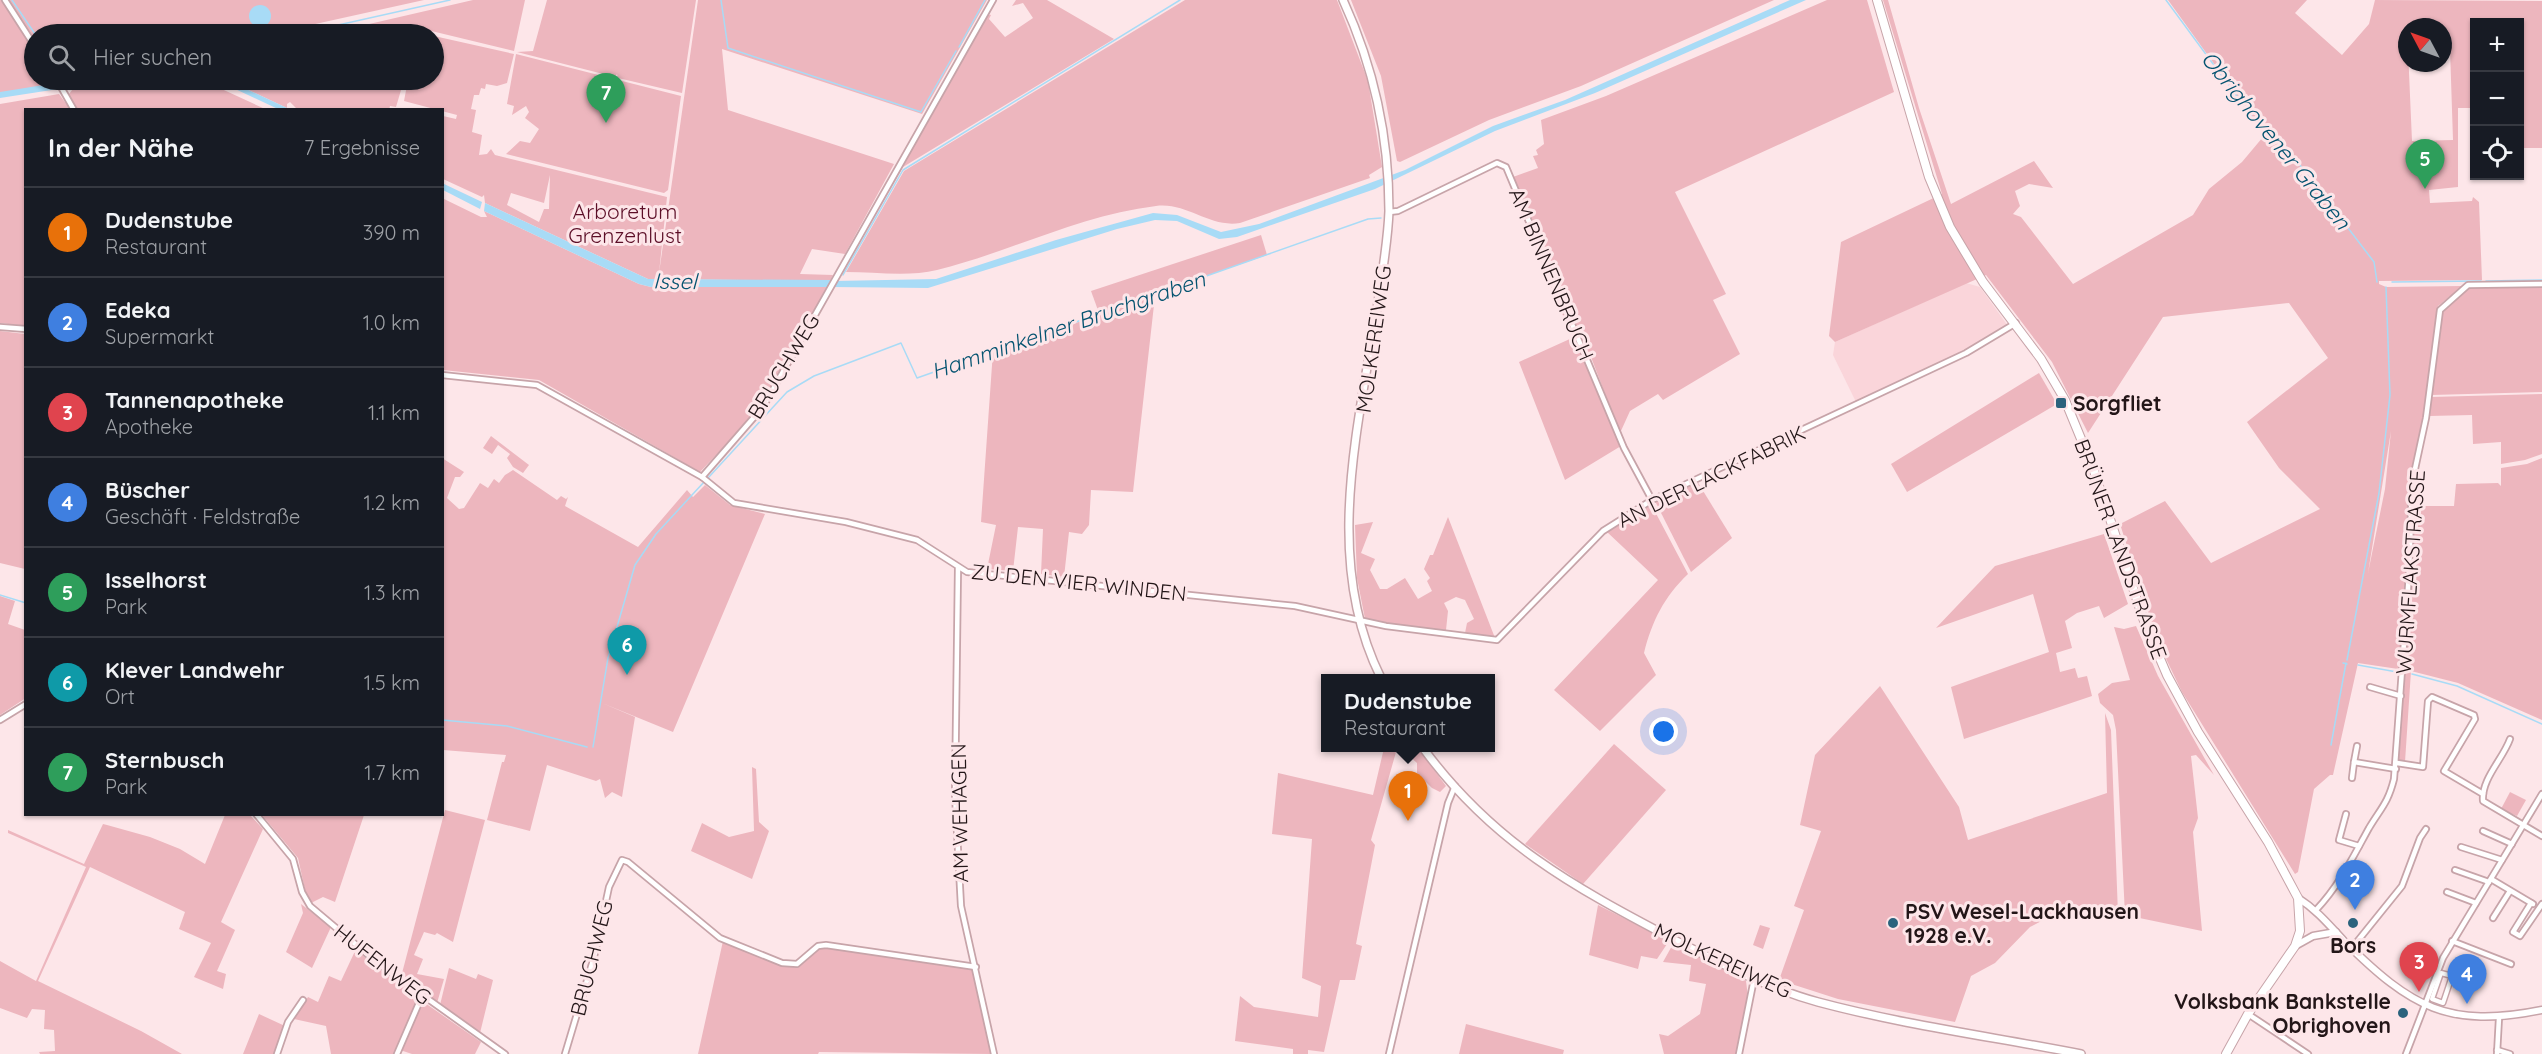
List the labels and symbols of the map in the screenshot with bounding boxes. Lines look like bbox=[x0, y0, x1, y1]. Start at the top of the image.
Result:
north arrow bbox=[2398, 18, 2452, 72]
water label: Obrighovener Graben bbox=[2195, 45, 2357, 236]
pin: 7 bbox=[586, 74, 626, 123]
pin: 5 bbox=[2406, 140, 2444, 189]
street label: AM BINNENBRUCH bbox=[1504, 184, 1600, 364]
park label: Arboretum Grenzenlust bbox=[568, 198, 682, 248]
water label: Hamminkelner Bruchgraben bbox=[927, 264, 1210, 385]
street label: MOLKEREIWEG bbox=[1350, 264, 1396, 414]
water label: Issel bbox=[653, 267, 700, 295]
street label: BRUCHWEG bbox=[741, 309, 825, 423]
place label: Sorgfliet bbox=[2073, 390, 2162, 416]
marker: Sorgfliet bbox=[2054, 396, 2068, 410]
street label: AN DER LACKFABRIK bbox=[1613, 419, 1809, 533]
street label: BRÜNER LANDSTRASSE bbox=[2069, 435, 2173, 663]
street label: WURMFLAKSTRASSE bbox=[2390, 469, 2430, 675]
street label: ZU DEN VIER WINDEN bbox=[970, 558, 1188, 606]
pin: 6 bbox=[608, 626, 646, 675]
your location bbox=[1649, 717, 1678, 746]
street label: AM WEHAGEN bbox=[945, 743, 973, 883]
pin: 1 bbox=[1388, 772, 1428, 821]
pin: 2 bbox=[2336, 860, 2374, 910]
street label: BRUCHWEG bbox=[564, 897, 618, 1019]
place label: PSV Wesel-Lackhausen 1928 e.V. bbox=[1905, 898, 2139, 948]
marker: PSV Wesel-Lackhausen 1928 e.V. bbox=[1886, 916, 1900, 930]
marker: Bors bbox=[2346, 916, 2360, 930]
street label: MOLKEREIWEG bbox=[1650, 917, 1796, 1003]
street label: HUFENWEG bbox=[329, 918, 437, 1010]
place label: Bors bbox=[2330, 932, 2376, 958]
pin: 3 bbox=[2400, 942, 2438, 992]
pin: 4 bbox=[2448, 954, 2486, 1004]
place label: Volksbank Bankstelle Obrighoven bbox=[2174, 988, 2391, 1038]
marker: Volksbank Bankstelle Obrighoven bbox=[2396, 1006, 2410, 1020]

